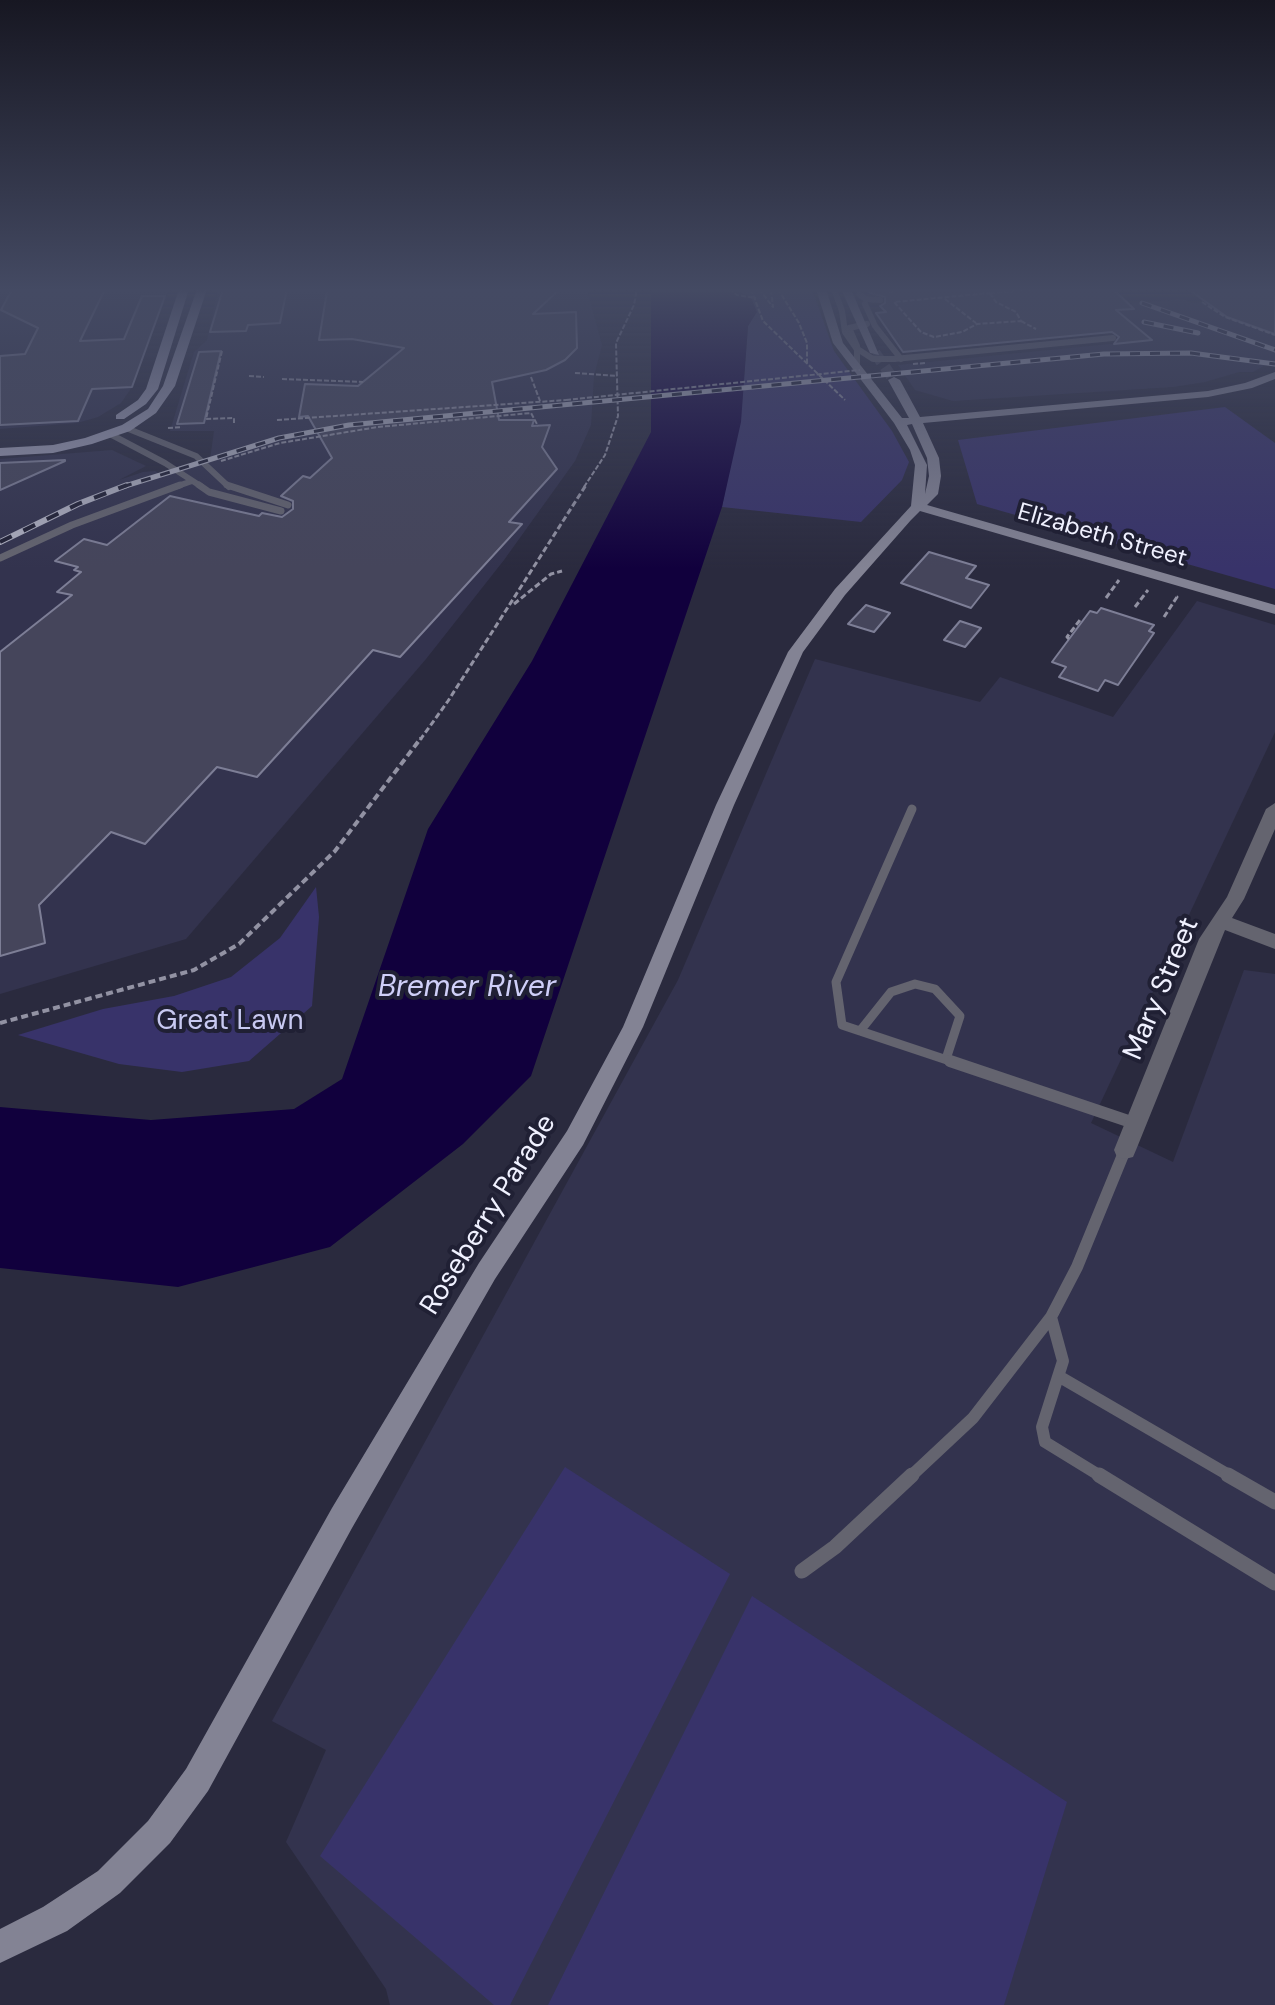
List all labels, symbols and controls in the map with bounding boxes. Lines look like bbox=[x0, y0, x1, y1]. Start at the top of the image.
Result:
street label: Elizabeth Street bbox=[1014, 498, 1190, 574]
street label: Mary Street bbox=[1117, 913, 1207, 1065]
water label: Bremer River bbox=[378, 970, 556, 1006]
park label: Great Lawn bbox=[156, 1005, 304, 1039]
street label: Roseberry Parade bbox=[414, 1109, 564, 1321]

